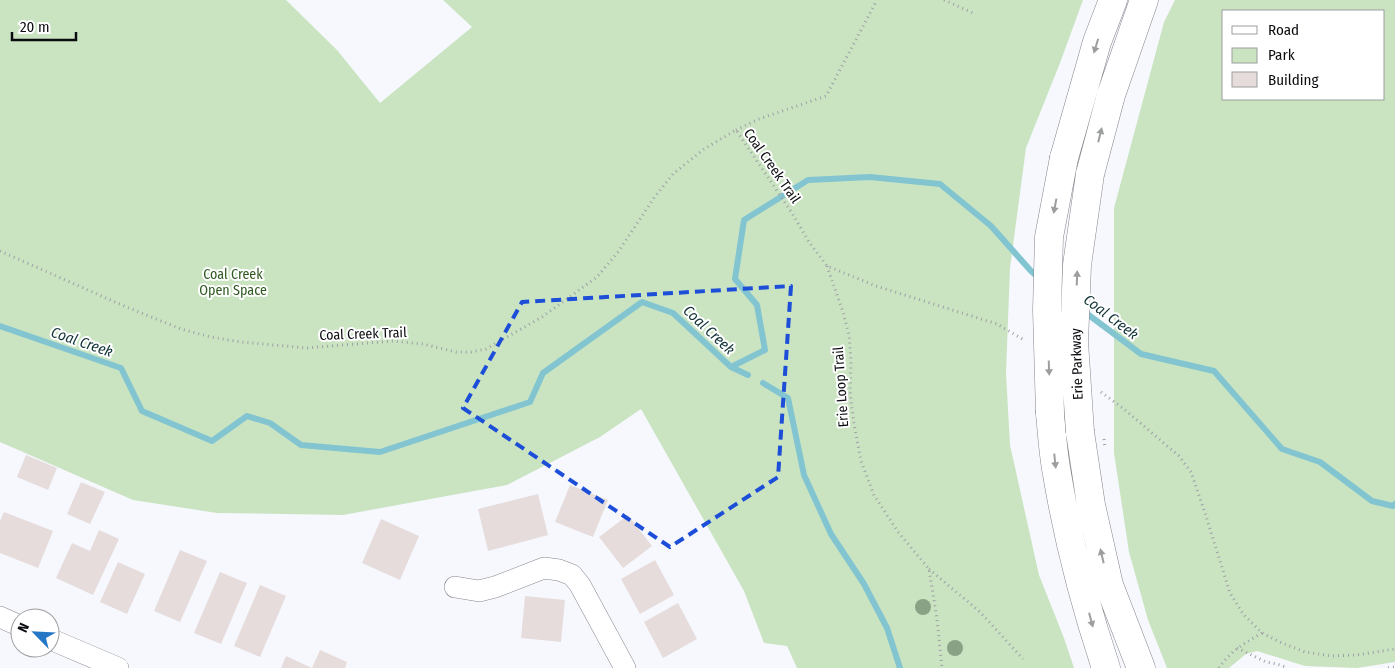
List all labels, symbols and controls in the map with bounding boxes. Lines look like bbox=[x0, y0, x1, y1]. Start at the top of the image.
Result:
scale bar bbox=[12, 10, 76, 42]
legend bbox=[1222, 10, 1385, 100]
text: 20 m bbox=[20, 18, 50, 36]
text: Road bbox=[1268, 21, 1299, 39]
one-way arrow bbox=[1092, 38, 1099, 53]
text: Park bbox=[1268, 46, 1295, 64]
text: Building bbox=[1268, 71, 1319, 89]
street label: Coal Creek Trail bbox=[740, 125, 804, 207]
one-way arrow bbox=[1097, 127, 1105, 142]
one-way arrow bbox=[1051, 199, 1059, 215]
park label: Coal Creek Open Space bbox=[199, 266, 267, 299]
one-way arrow bbox=[1073, 270, 1081, 286]
water label: Coal Creek bbox=[1080, 291, 1142, 344]
water label: Coal Creek bbox=[679, 302, 739, 359]
water label: Coal Creek bbox=[49, 323, 116, 361]
street label: Coal Creek Trail bbox=[319, 324, 407, 344]
street label: Erie Parkway bbox=[1067, 327, 1087, 400]
street label: Erie Loop Trail bbox=[830, 346, 852, 428]
one-way arrow bbox=[1045, 360, 1053, 376]
one-way arrow bbox=[1051, 454, 1059, 470]
one-way arrow bbox=[1098, 548, 1106, 563]
north arrow bbox=[10, 608, 60, 658]
one-way arrow bbox=[1087, 612, 1095, 627]
text: N bbox=[14, 621, 33, 635]

